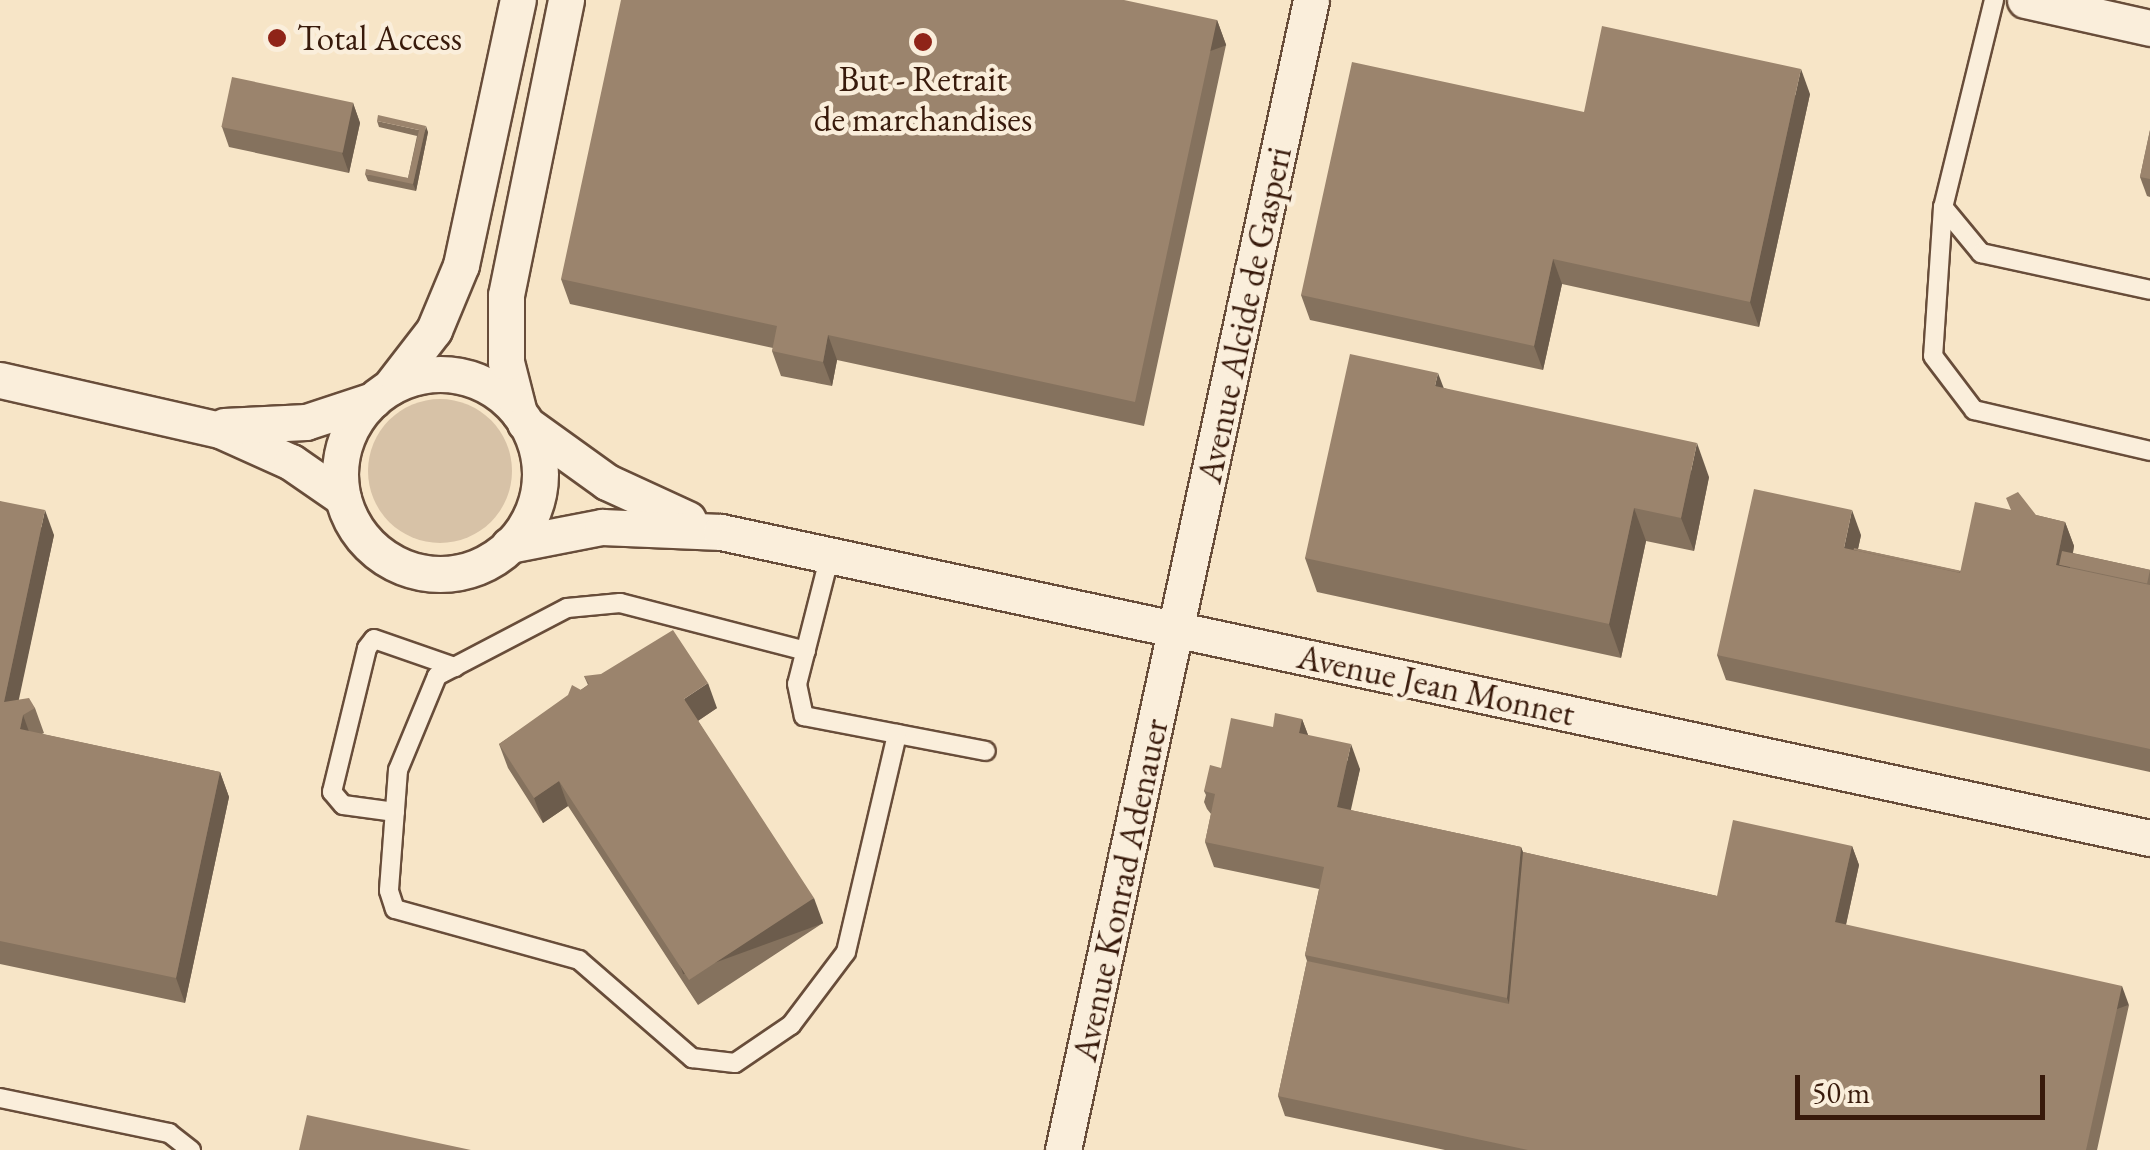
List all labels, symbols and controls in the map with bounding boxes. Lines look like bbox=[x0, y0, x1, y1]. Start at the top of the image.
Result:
place label: Total Access bbox=[297, 17, 462, 59]
marker: Total Access bbox=[266, 27, 288, 49]
marker: But - Retrait de marchandises bbox=[912, 31, 934, 53]
place label: But - Retrait de marchandises bbox=[814, 58, 1032, 140]
street label: Avenue Alcide de Gasperi bbox=[1188, 143, 1300, 487]
street label: Avenue Jean Monnet bbox=[1294, 635, 1578, 735]
street label: Avenue Konrad Adenauer bbox=[1063, 715, 1177, 1065]
scale bar bbox=[1800, 1055, 2050, 1117]
text: 50 m bbox=[1812, 1073, 1870, 1112]

